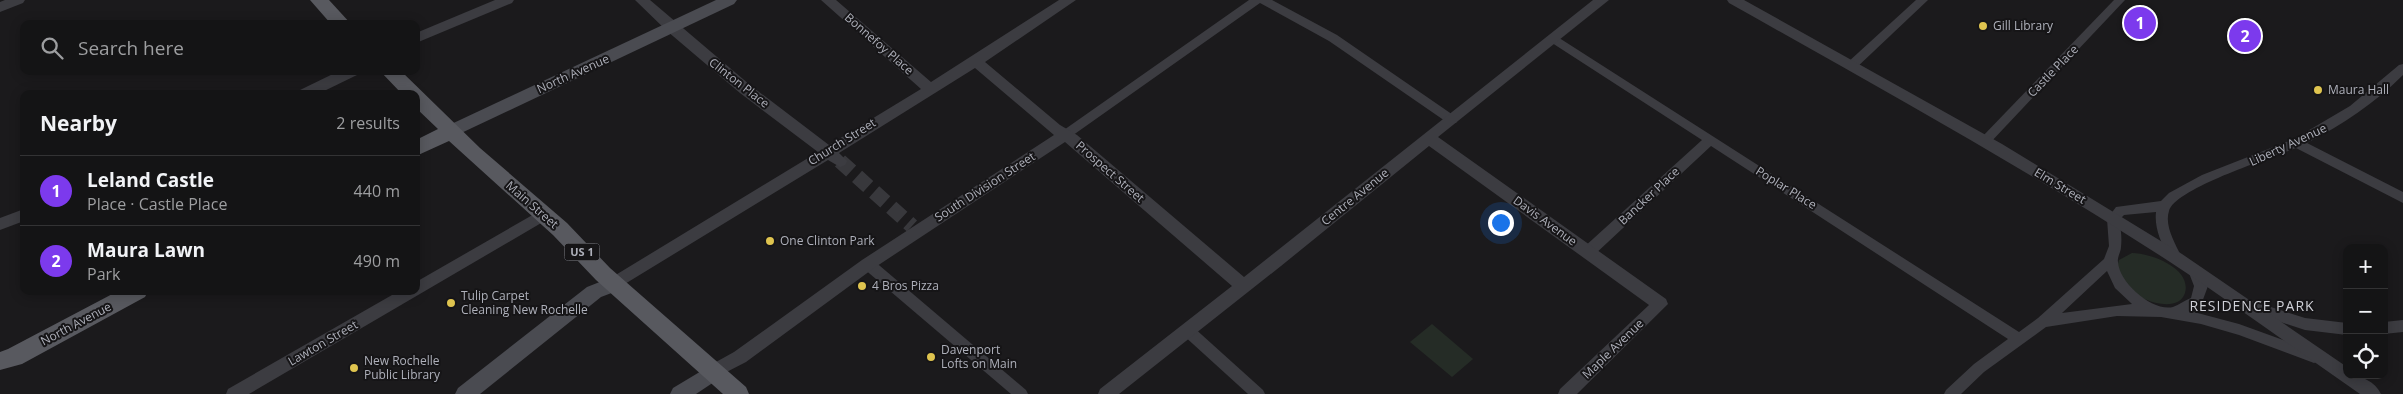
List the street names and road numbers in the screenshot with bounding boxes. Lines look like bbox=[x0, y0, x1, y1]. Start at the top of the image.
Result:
street label: Bonnefoy Place bbox=[841, 9, 918, 78]
street label: Castle Place bbox=[2023, 41, 2082, 100]
street label: North Avenue bbox=[534, 50, 612, 97]
street label: Clinton Place bbox=[706, 54, 773, 112]
street label: Church Street bbox=[805, 114, 879, 169]
street label: Liberty Avenue bbox=[2246, 119, 2329, 170]
street label: Prospect Street bbox=[1072, 137, 1148, 206]
street label: South Division Street bbox=[931, 148, 1038, 225]
street label: Poplar Place bbox=[1753, 162, 1820, 213]
street label: Bancker Place bbox=[1614, 163, 1683, 228]
street label: Elm Street bbox=[2031, 163, 2089, 208]
street label: Centre Avenue bbox=[1317, 164, 1392, 229]
street label: Main Street bbox=[502, 177, 562, 232]
street label: Davis Avenue bbox=[1510, 192, 1581, 250]
road number: US 1 bbox=[564, 243, 600, 260]
street label: North Avenue bbox=[37, 298, 114, 349]
street label: Maple Avenue bbox=[1578, 315, 1647, 382]
street label: Lawton Street bbox=[285, 316, 361, 369]

